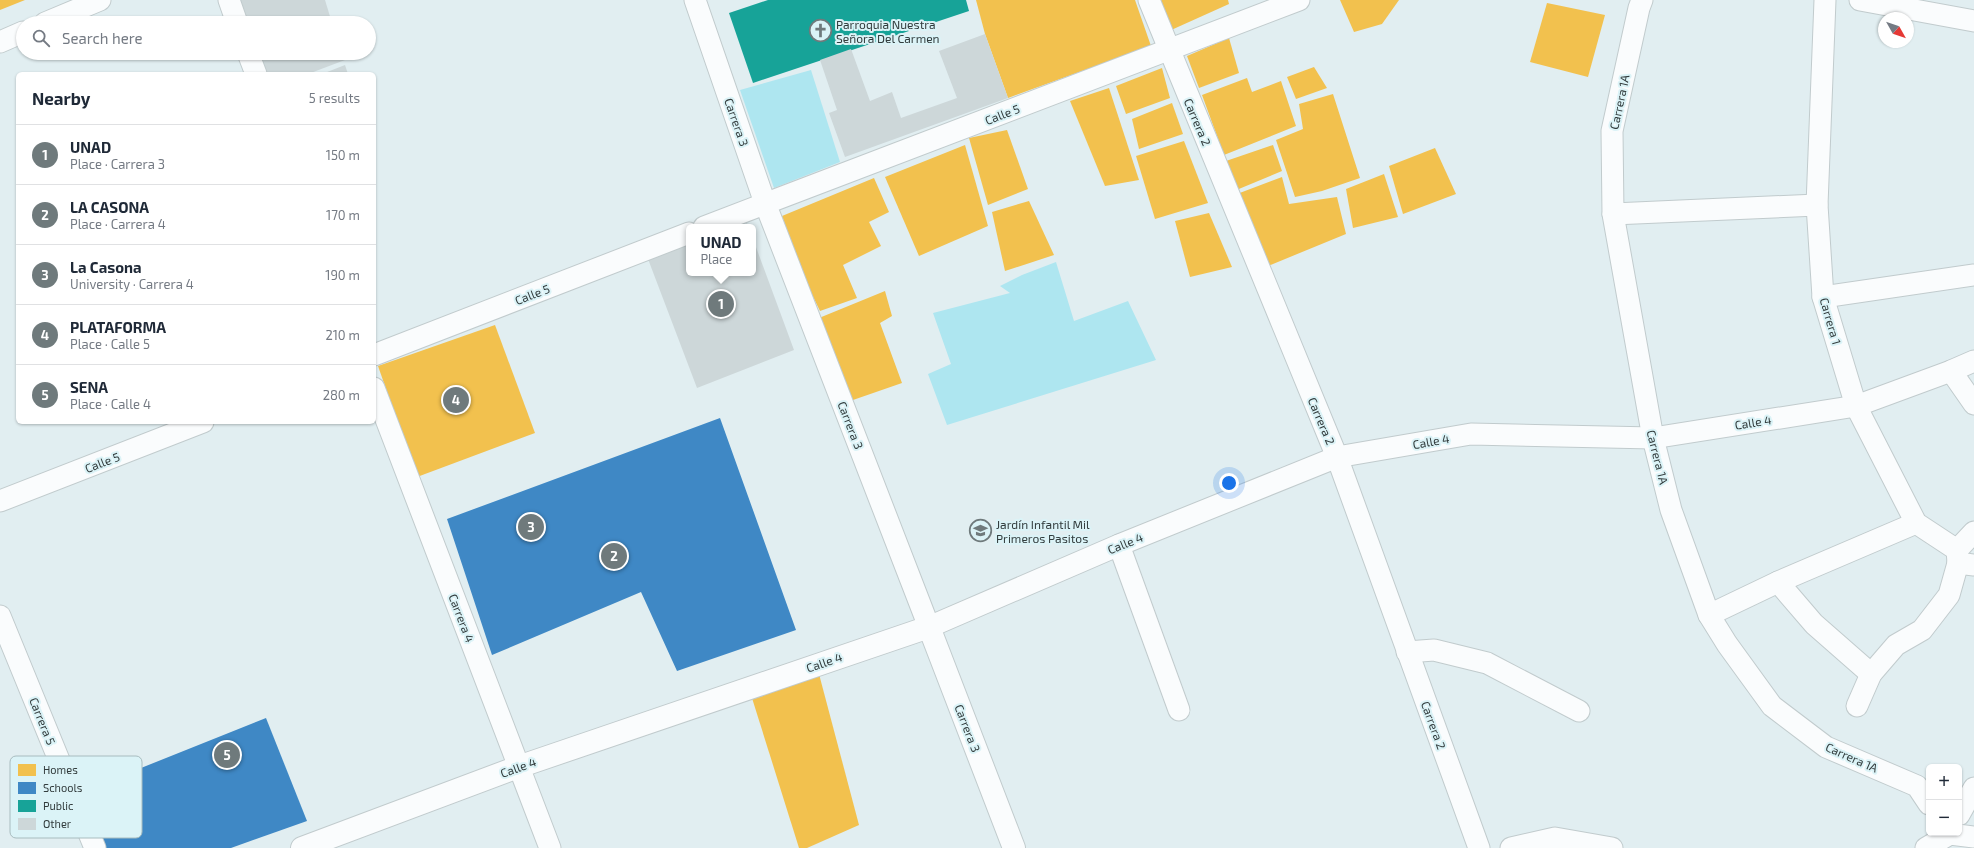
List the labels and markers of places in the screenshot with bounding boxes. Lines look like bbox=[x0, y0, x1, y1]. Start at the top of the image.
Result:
place label: Parroquia Nuestra Señora Del Carmen bbox=[836, 17, 940, 45]
church icon: Parroquia Nuestra Señora Del Carmen bbox=[808, 18, 834, 44]
pin: 1 bbox=[708, 289, 734, 319]
pin: 4 bbox=[443, 385, 469, 415]
pin: 3 bbox=[518, 512, 544, 542]
place label: Jardín Infantil Mil Primeros Pasitos bbox=[996, 517, 1090, 545]
school or university icon: Jardín Infantil Mil Primeros Pasitos bbox=[967, 518, 993, 544]
pin: 2 bbox=[601, 541, 627, 571]
pin: 5 bbox=[214, 740, 240, 770]

